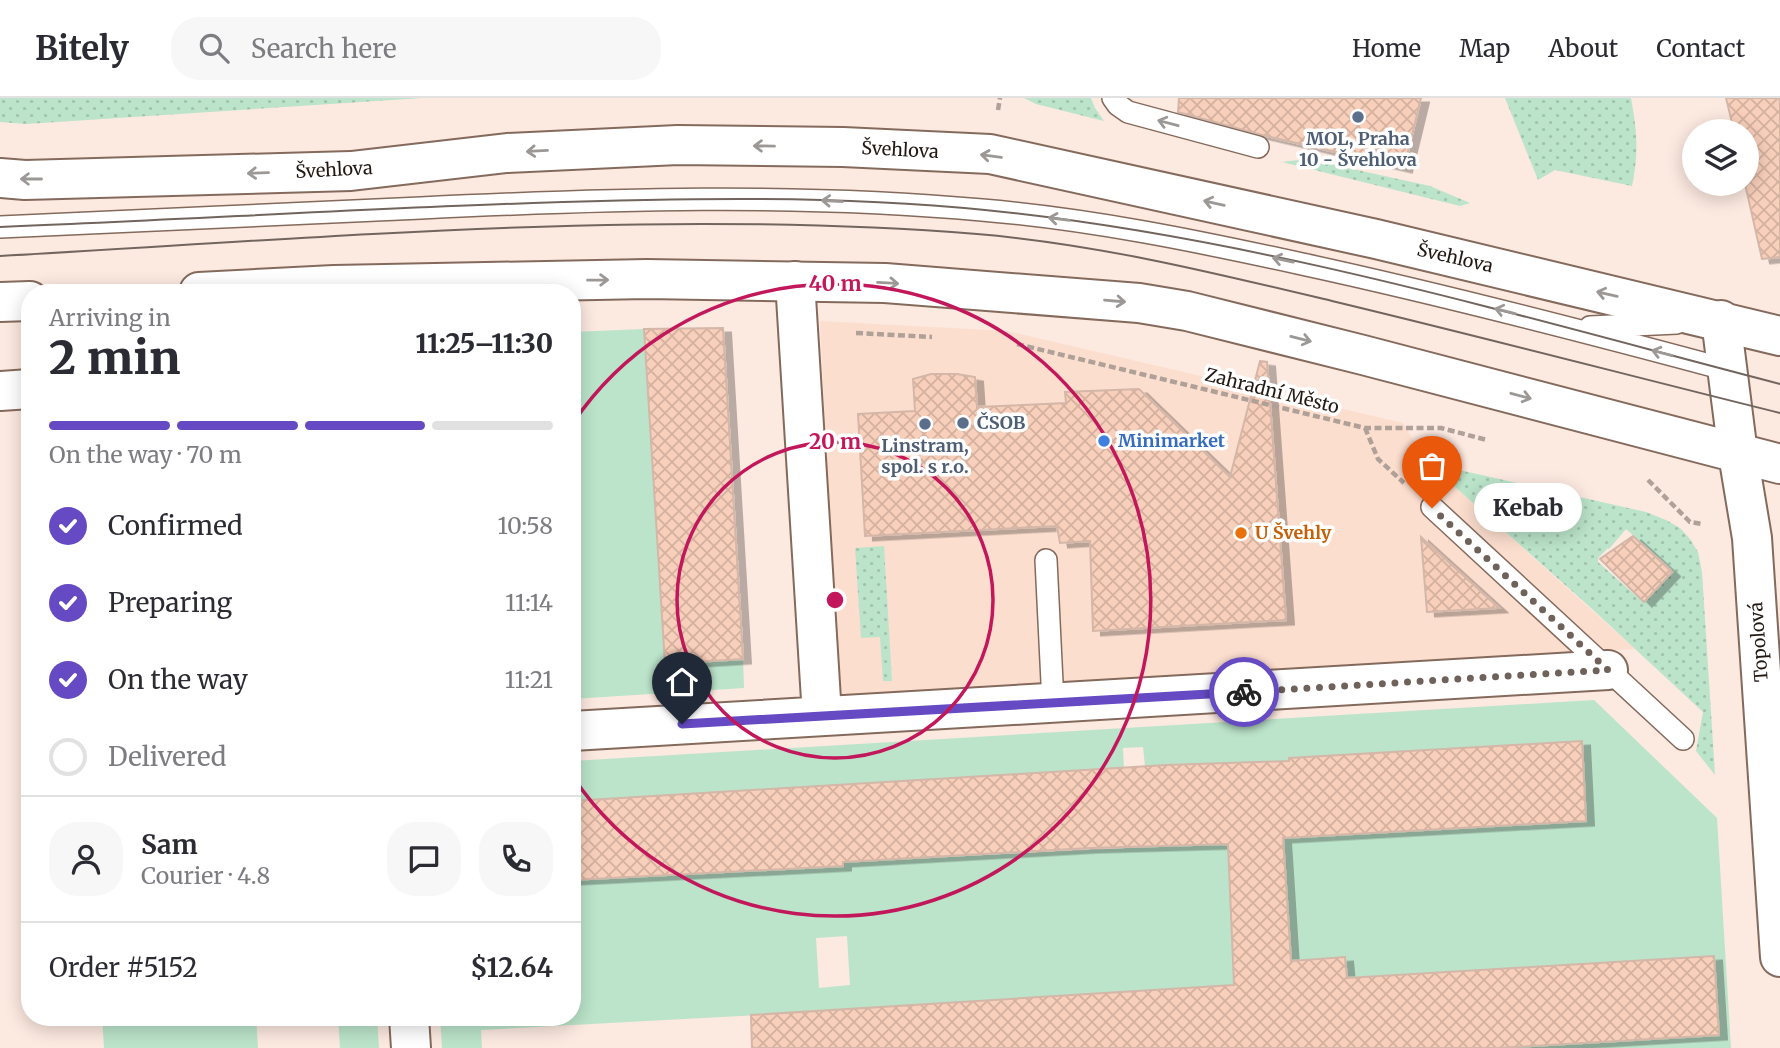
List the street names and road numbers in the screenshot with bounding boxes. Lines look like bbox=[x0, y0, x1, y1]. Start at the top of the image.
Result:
street label: Švehlova bbox=[861, 136, 940, 163]
street label: Švehlova bbox=[295, 156, 373, 183]
street label: Švehlova bbox=[1415, 238, 1496, 277]
street label: Zahradní Město bbox=[1203, 363, 1341, 418]
street label: Topolová bbox=[1744, 601, 1773, 683]

